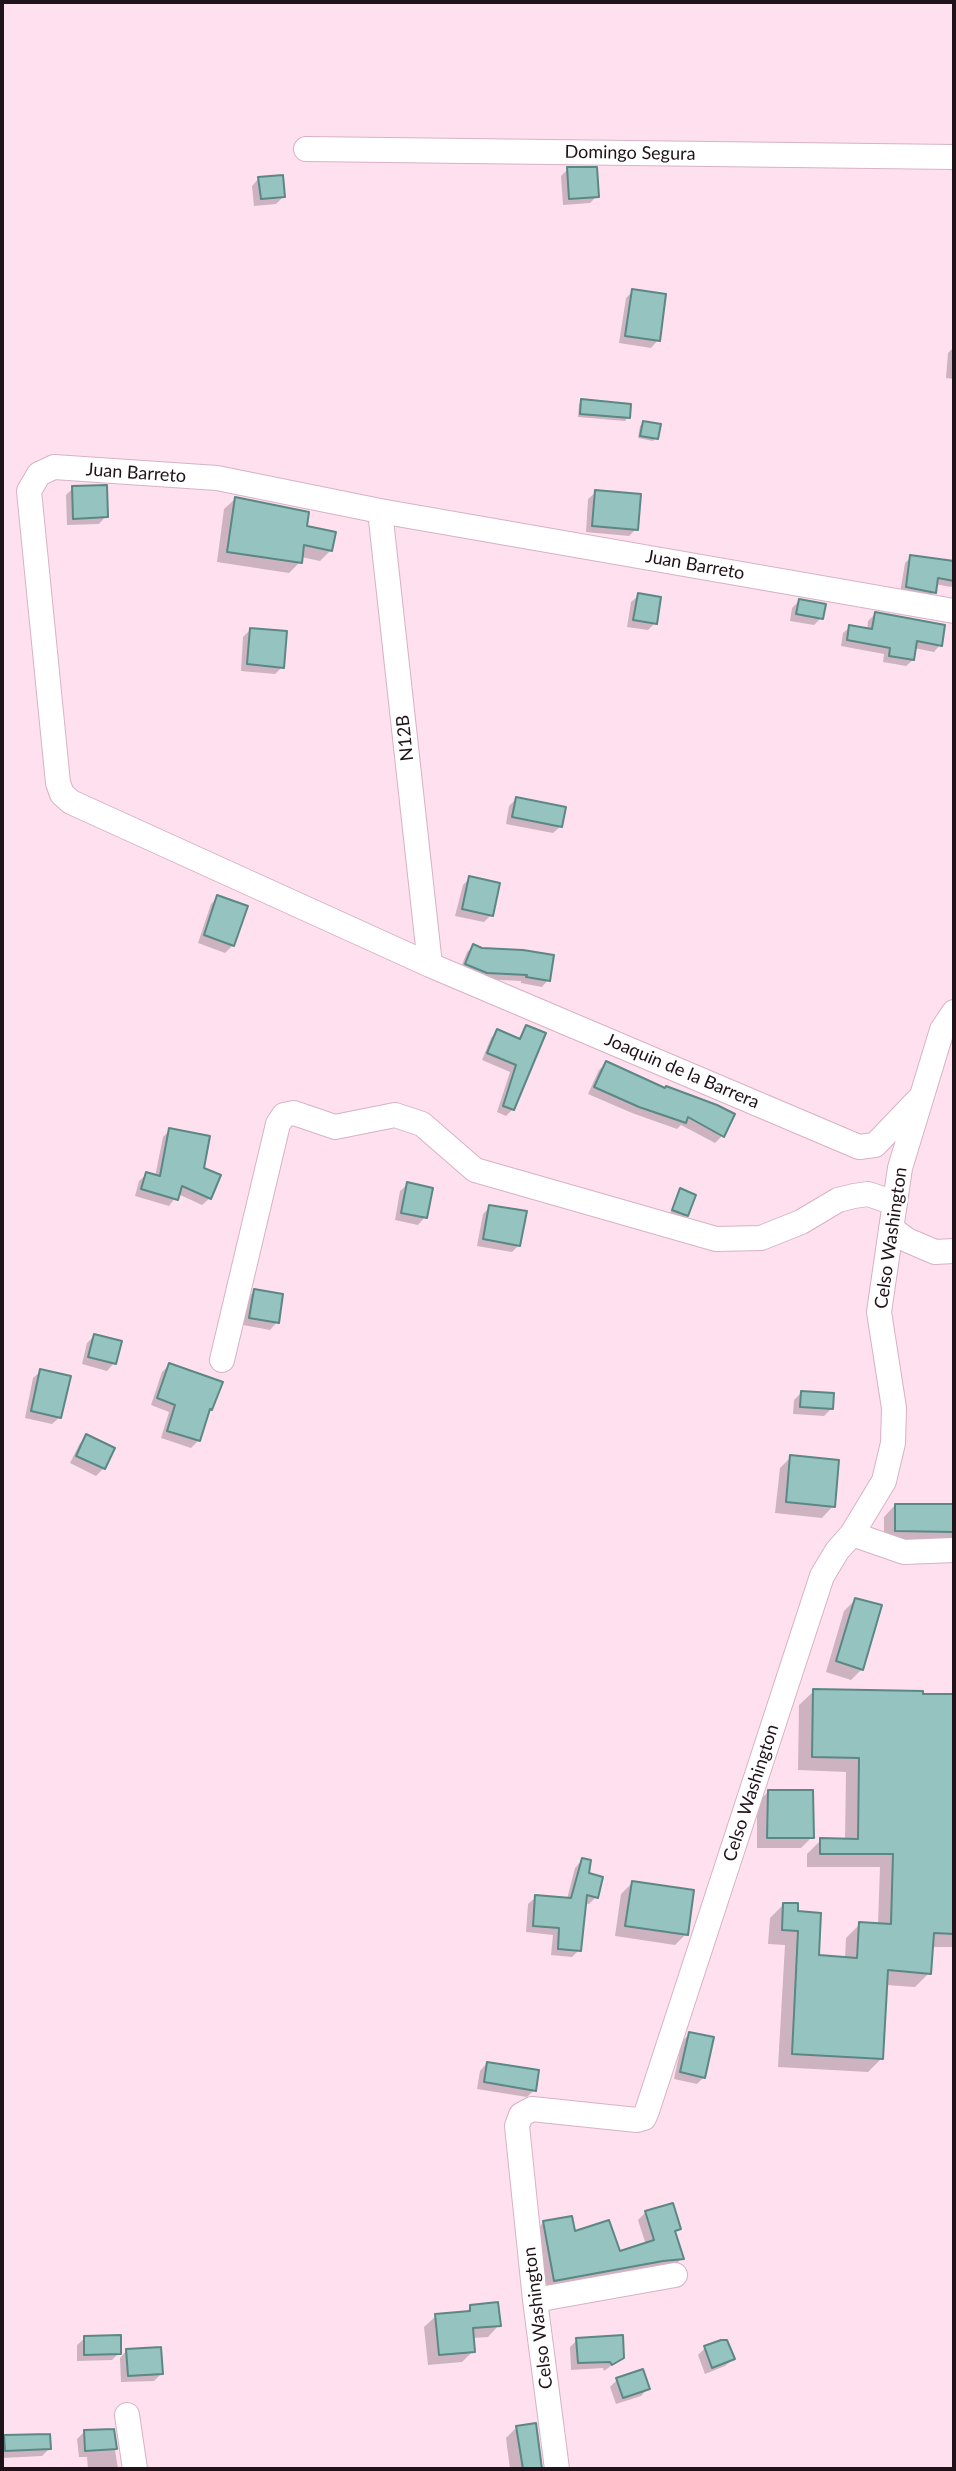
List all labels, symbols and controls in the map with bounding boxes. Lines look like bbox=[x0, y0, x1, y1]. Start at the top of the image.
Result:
street label: Domingo Segura bbox=[564, 141, 696, 165]
street label: Juan Barreto bbox=[85, 459, 187, 487]
street label: Juan Barreto bbox=[644, 546, 746, 584]
street label: N12B bbox=[392, 714, 418, 762]
street label: Joaquin de la Barrera bbox=[602, 1029, 762, 1113]
street label: Celso Washington bbox=[870, 1166, 912, 1310]
street label: Celso Washington bbox=[719, 1722, 783, 1864]
street label: Celso Washington bbox=[519, 2246, 557, 2390]

